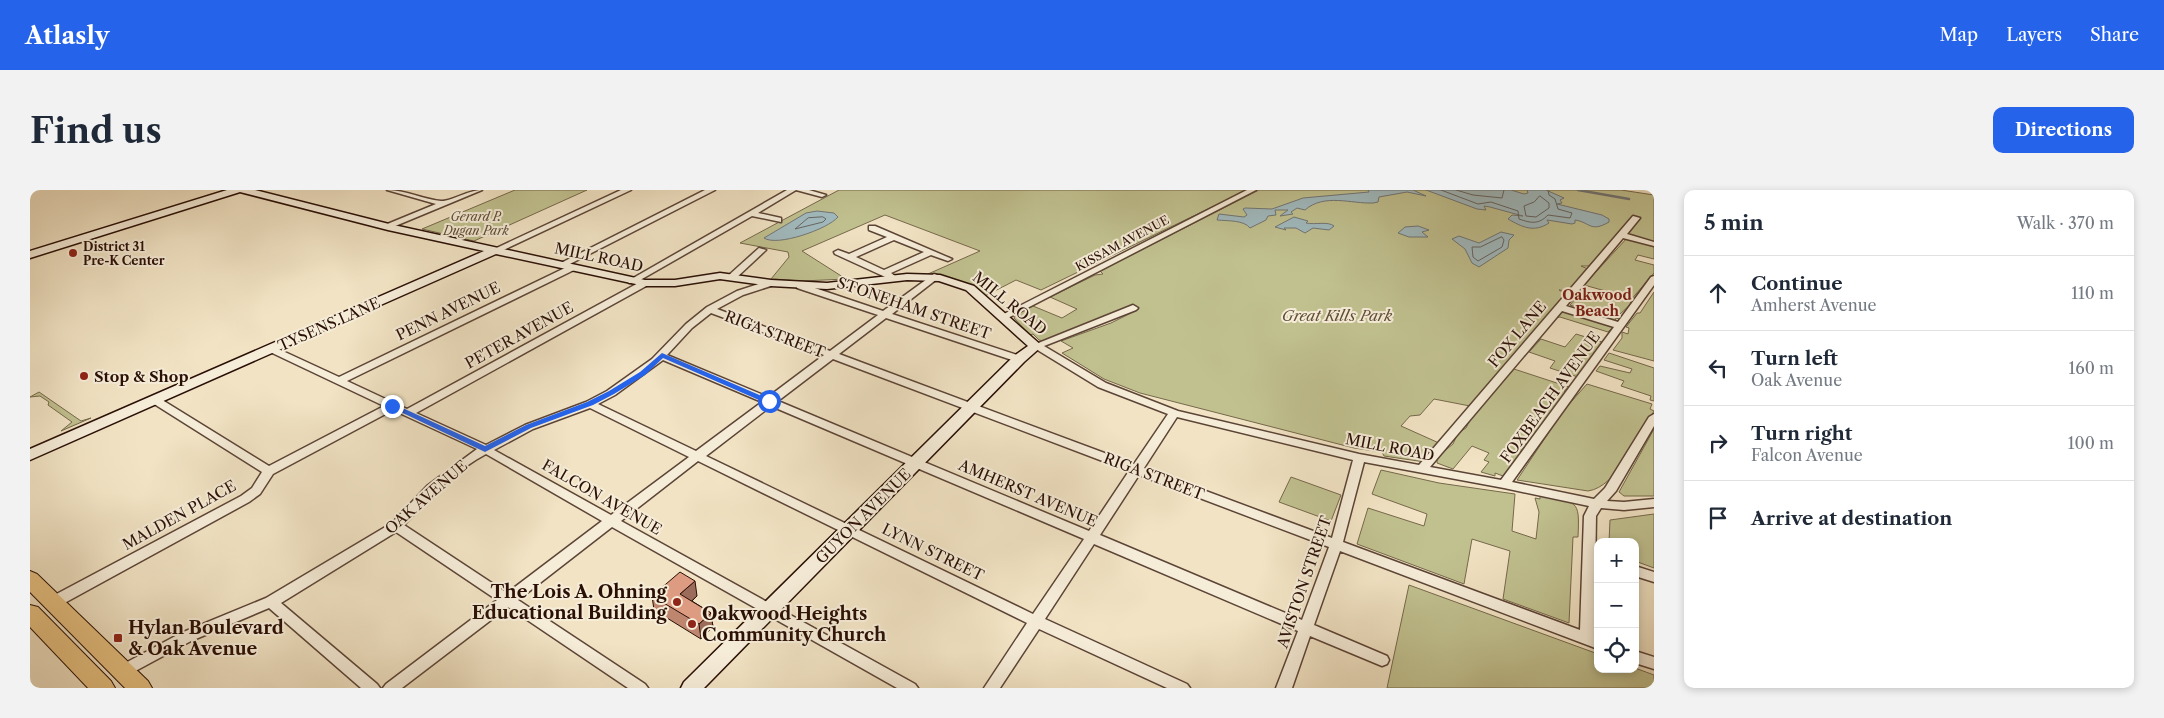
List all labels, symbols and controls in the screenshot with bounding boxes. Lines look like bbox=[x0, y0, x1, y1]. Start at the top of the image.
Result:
text: Atlasly bbox=[25, 21, 109, 50]
text: Map bbox=[1940, 24, 1978, 46]
text: Layers bbox=[2006, 24, 2062, 46]
text: Share bbox=[2090, 24, 2139, 46]
button: Directions bbox=[1993, 107, 2134, 153]
text: Find us bbox=[30, 109, 162, 152]
park label: Gerard P. Dugan Park bbox=[442, 209, 510, 238]
text: 5 min bbox=[1704, 210, 1764, 235]
street label: KISSAM AVENUE bbox=[1073, 212, 1171, 274]
text: Walk · 370 m bbox=[2017, 213, 2114, 233]
street label: MILL ROAD bbox=[553, 238, 645, 276]
place label: District 31 Pre-K Center bbox=[83, 239, 165, 268]
marker: District 31 Pre-K Center bbox=[67, 247, 79, 259]
street label: MILL ROAD bbox=[969, 267, 1051, 339]
text: Continue bbox=[1751, 272, 1843, 295]
street label: STONEHAM STREET bbox=[835, 273, 994, 344]
street label: PENN AVENUE bbox=[393, 278, 503, 344]
icon: ahead bbox=[1704, 279, 1732, 307]
text: 110 m bbox=[2071, 283, 2114, 303]
district label: Oakwood Beach bbox=[1562, 286, 1632, 320]
street label: TYSENS LANE bbox=[275, 293, 383, 355]
text: Amherst Avenue bbox=[1751, 295, 1876, 315]
street label: PETER AVENUE bbox=[462, 297, 576, 373]
street label: FOX LANE bbox=[1484, 297, 1550, 371]
street label: RIGA STREET bbox=[722, 306, 829, 362]
park label: Great Kills Park bbox=[1282, 306, 1392, 325]
street label: FOXBEACH AVENUE bbox=[1496, 328, 1604, 466]
text: Turn left bbox=[1751, 347, 1838, 370]
icon: left bbox=[1704, 354, 1732, 382]
text: 160 m bbox=[2069, 358, 2114, 378]
place label: Stop & Shop bbox=[94, 367, 188, 386]
marker: Stop & Shop bbox=[78, 370, 90, 382]
text: Oak Avenue bbox=[1751, 370, 1842, 390]
route start bbox=[758, 390, 781, 413]
route end bbox=[381, 395, 404, 418]
text: Turn right bbox=[1751, 422, 1852, 445]
street label: MILL ROAD bbox=[1344, 429, 1436, 465]
icon: right bbox=[1704, 429, 1732, 457]
text: 100 m bbox=[2068, 433, 2114, 453]
text: Falcon Avenue bbox=[1751, 445, 1863, 465]
street label: RIGA STREET bbox=[1101, 448, 1208, 504]
street label: FALCON AVENUE bbox=[539, 455, 665, 539]
street label: AMHERST AVENUE bbox=[955, 455, 1100, 531]
street label: OAK AVENUE bbox=[381, 456, 471, 538]
street label: GUYON AVENUE bbox=[811, 464, 915, 568]
street label: MALDEN PLACE bbox=[119, 476, 239, 554]
icon: arrive bbox=[1704, 504, 1732, 532]
text: Arrive at destination bbox=[1751, 507, 1952, 530]
street label: AVISTON STREET bbox=[1272, 513, 1336, 651]
street label: LYNN STREET bbox=[879, 519, 988, 585]
map controls bbox=[1594, 538, 1639, 673]
button: + bbox=[1594, 538, 1639, 583]
place label: The Lois A. Ohning Educational Building bbox=[472, 581, 668, 624]
button: − bbox=[1594, 583, 1639, 628]
marker: The Lois A. Ohning Educational Building bbox=[671, 596, 683, 608]
place label: Oakwood Heights Community Church bbox=[702, 603, 887, 646]
place label: Hylan Boulevard & Oak Avenue bbox=[128, 617, 284, 660]
marker: Oakwood Heights Community Church bbox=[686, 618, 698, 630]
button: locate bbox=[1594, 628, 1639, 673]
marker: Hylan Boulevard & Oak Avenue bbox=[112, 632, 124, 644]

